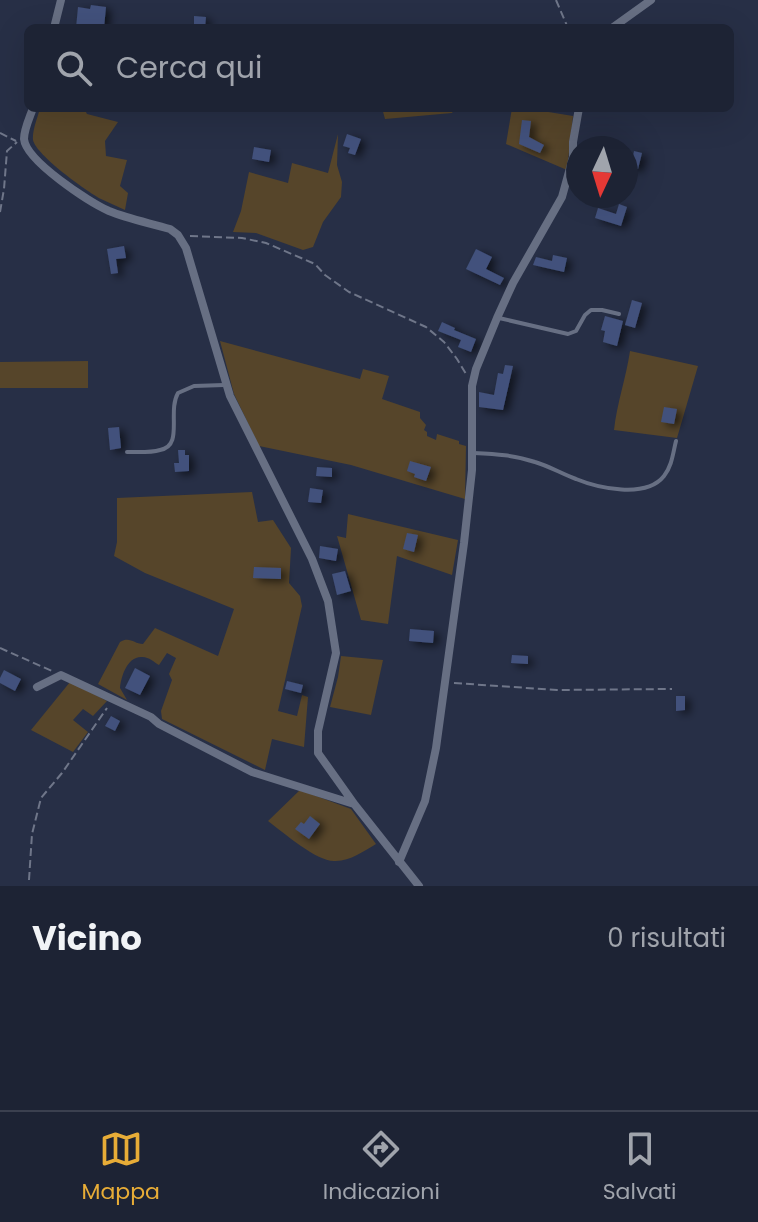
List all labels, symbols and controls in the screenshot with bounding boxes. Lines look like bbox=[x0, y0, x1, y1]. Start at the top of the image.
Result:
search box bbox=[24, 24, 734, 112]
icon: search bbox=[52, 46, 96, 90]
text: Cerca qui bbox=[116, 46, 262, 89]
north arrow bbox=[566, 136, 638, 208]
text: Vicino bbox=[32, 914, 142, 962]
text: 0 risultati bbox=[607, 920, 726, 956]
tab: Mappa bbox=[81, 1127, 160, 1208]
tab: Indicazioni bbox=[323, 1127, 440, 1208]
tab: Salvati bbox=[603, 1127, 677, 1208]

